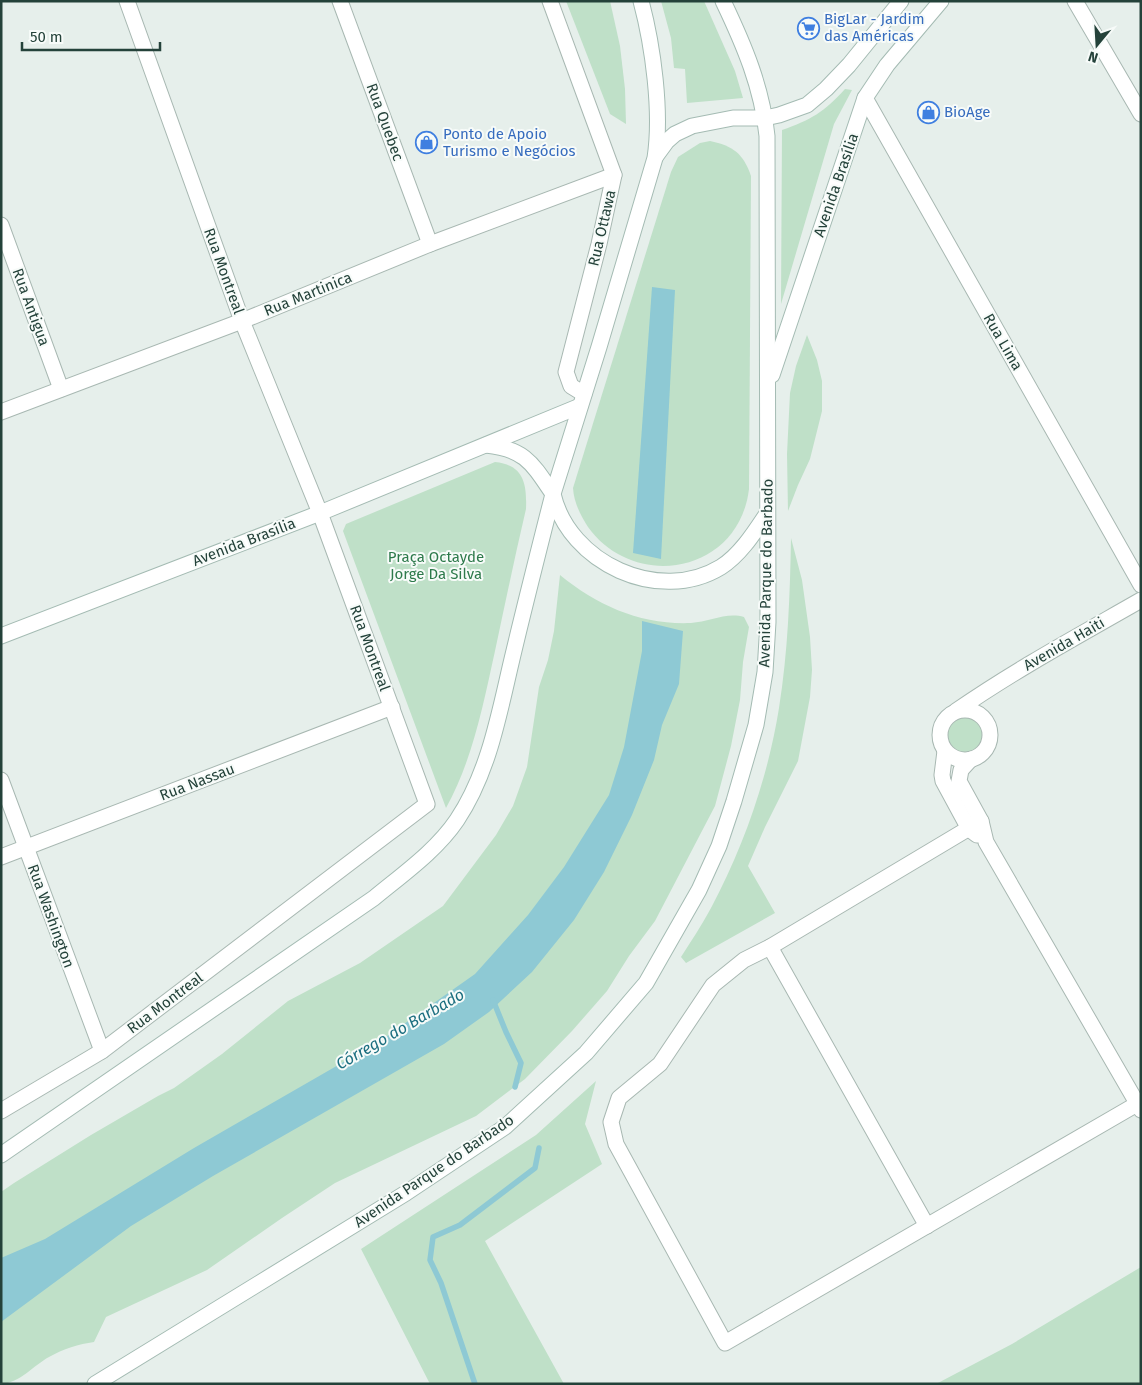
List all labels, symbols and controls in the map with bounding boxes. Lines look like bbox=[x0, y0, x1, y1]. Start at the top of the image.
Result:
place label: BigLar - Jardim das Américas bbox=[824, 10, 925, 45]
supermarket icon: BigLar - Jardim das Américas bbox=[796, 16, 820, 40]
scale bar bbox=[22, 20, 160, 52]
north arrow bbox=[1072, 20, 1122, 70]
text: 50 m bbox=[30, 28, 63, 46]
text: N bbox=[1086, 47, 1100, 66]
street label: Rua Quebec bbox=[363, 81, 407, 163]
shop icon: BioAge bbox=[916, 100, 940, 124]
place label: BioAge bbox=[944, 103, 990, 121]
place label: Ponto de Apoio Turismo e Negócios bbox=[443, 125, 576, 160]
shop icon: Ponto de Apoio Turismo e Negócios bbox=[415, 131, 439, 155]
street label: Avenida Brasília bbox=[810, 131, 862, 239]
street label: Rua Ottawa bbox=[584, 188, 620, 268]
street label: Rua Montreal bbox=[200, 225, 248, 317]
street label: Rua Antigua bbox=[9, 266, 53, 348]
street label: Rua Martinica bbox=[261, 268, 355, 320]
street label: Rua Lima bbox=[980, 310, 1026, 374]
street label: Avenida Parque do Barbado bbox=[755, 478, 777, 668]
street label: Avenida Brasília bbox=[190, 514, 298, 570]
park label: Praça Octayde Jorge Da Silva bbox=[388, 548, 484, 583]
street label: Rua Montreal bbox=[346, 602, 394, 694]
street label: Avenida Haiti bbox=[1020, 614, 1108, 674]
street label: Rua Nassau bbox=[157, 759, 237, 805]
street label: Rua Washington bbox=[24, 862, 78, 970]
street label: Rua Montreal bbox=[124, 968, 207, 1037]
water label: Córrego do Barbado bbox=[332, 985, 468, 1073]
street label: Avenida Parque do Barbado bbox=[351, 1111, 517, 1231]

